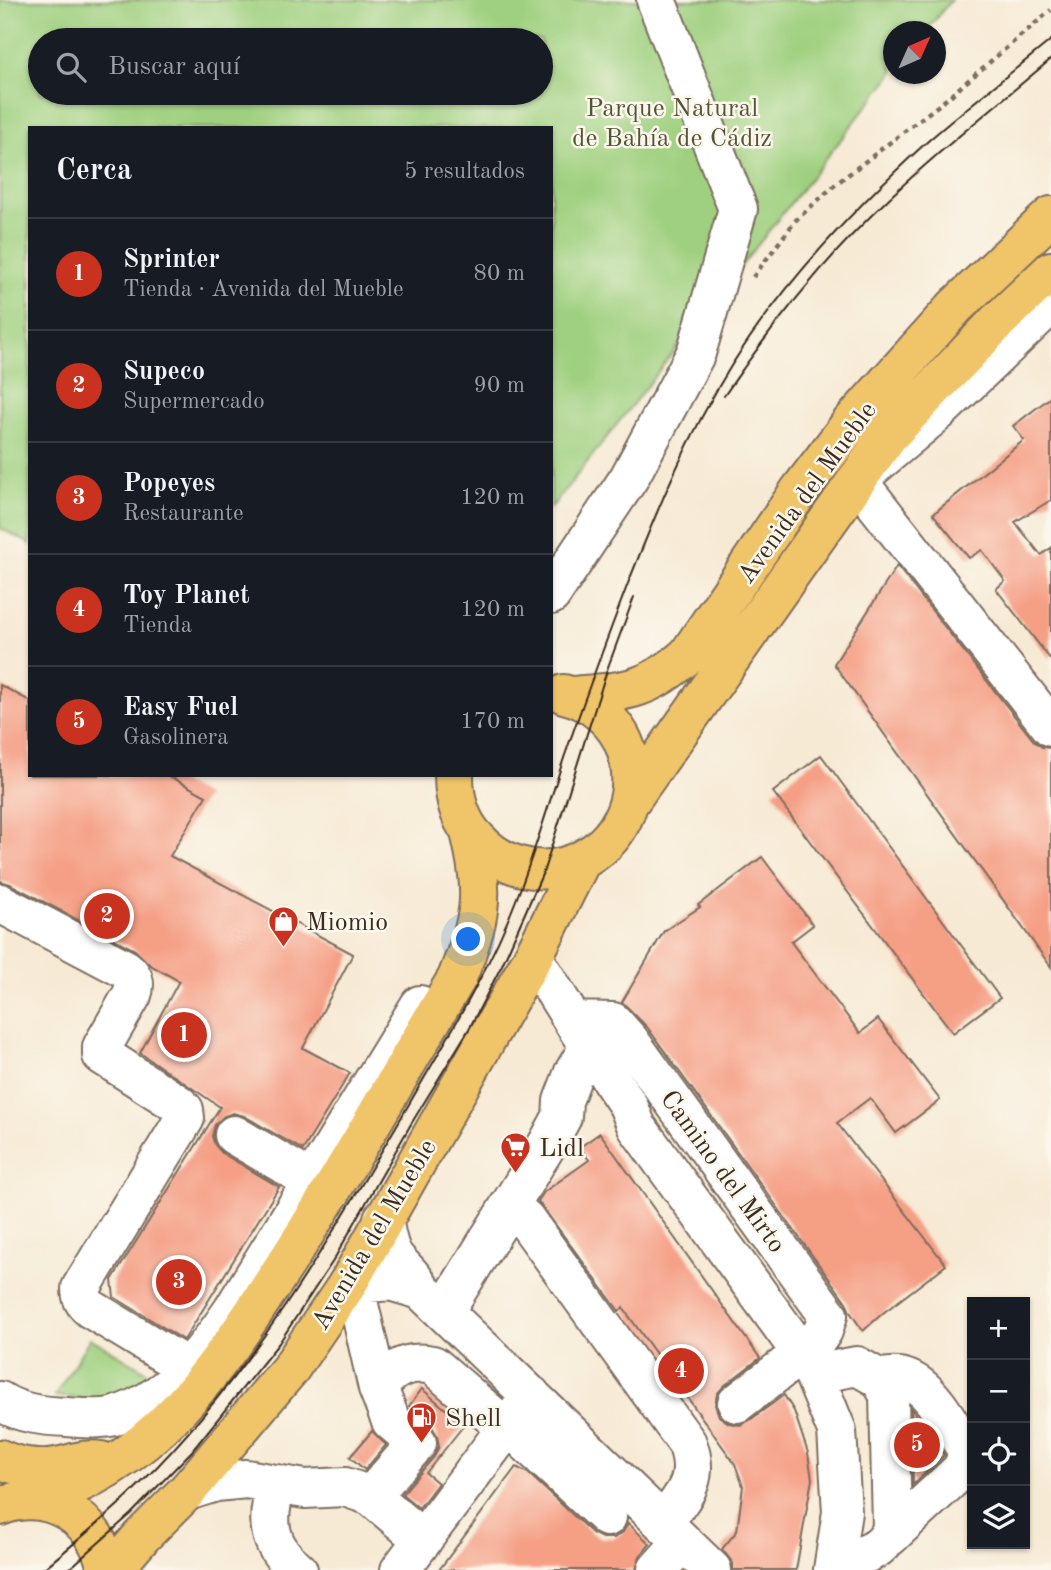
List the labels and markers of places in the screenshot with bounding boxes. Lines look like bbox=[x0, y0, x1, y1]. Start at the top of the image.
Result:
pin: 2 bbox=[84, 890, 130, 942]
shop icon: Miomio bbox=[266, 904, 300, 948]
place label: Miomio bbox=[306, 910, 388, 936]
pin: 1 bbox=[161, 1009, 207, 1061]
supermarket icon: Lidl bbox=[499, 1130, 533, 1174]
place label: Lidl bbox=[539, 1136, 584, 1162]
pin: 3 bbox=[156, 1256, 202, 1308]
pin: 4 bbox=[658, 1345, 704, 1397]
fuel station icon: Shell bbox=[405, 1400, 439, 1444]
place label: Shell bbox=[445, 1406, 501, 1432]
pin: 5 bbox=[894, 1419, 940, 1471]

